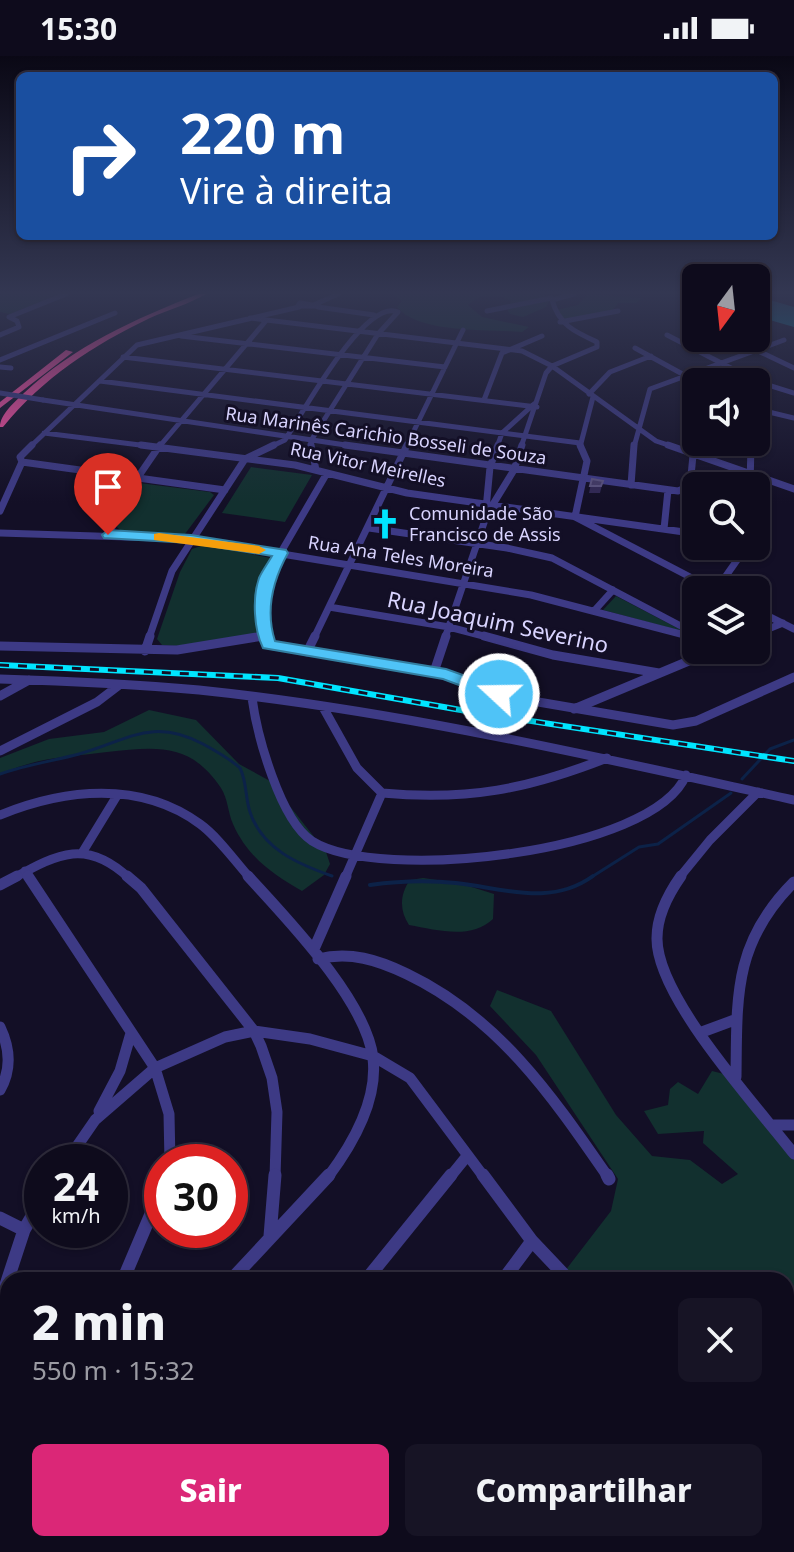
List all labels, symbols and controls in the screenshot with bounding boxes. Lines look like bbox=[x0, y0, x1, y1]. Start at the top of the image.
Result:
text: 15:30 bbox=[40, 8, 117, 49]
text: 220 m bbox=[180, 94, 345, 170]
icon: right bbox=[48, 104, 152, 208]
text: Vire à direita bbox=[180, 166, 393, 215]
north arrow bbox=[682, 264, 770, 352]
map controls bbox=[682, 264, 770, 664]
button: sound bbox=[682, 368, 770, 456]
street label: Rua Marinês Carichio Bosseli de Souza bbox=[224, 401, 548, 469]
street label: Rua Vitor Meirelles bbox=[288, 436, 448, 492]
pin bbox=[74, 453, 142, 535]
icon: arrive bbox=[86, 465, 130, 509]
button: search bbox=[682, 472, 770, 560]
place label: Comunidade São Francisco de Assis bbox=[409, 501, 561, 546]
church icon: Comunidade São Francisco de Assis bbox=[368, 507, 402, 541]
street label: Rua Ana Teles Moreira bbox=[307, 529, 496, 583]
button: layers bbox=[682, 576, 770, 664]
street label: Rua Joaquim Severino bbox=[385, 583, 612, 659]
position arrow bbox=[457, 652, 541, 736]
speed limit sign: 30 bbox=[144, 1144, 248, 1248]
text: 24 bbox=[53, 1158, 99, 1213]
text: km/h bbox=[51, 1202, 101, 1229]
text: 2 min bbox=[32, 1289, 166, 1354]
button: close bbox=[678, 1298, 762, 1382]
text: 550 m · 15:32 bbox=[32, 1352, 195, 1388]
button: Sair bbox=[32, 1444, 389, 1536]
button: Compartilhar bbox=[405, 1444, 762, 1536]

